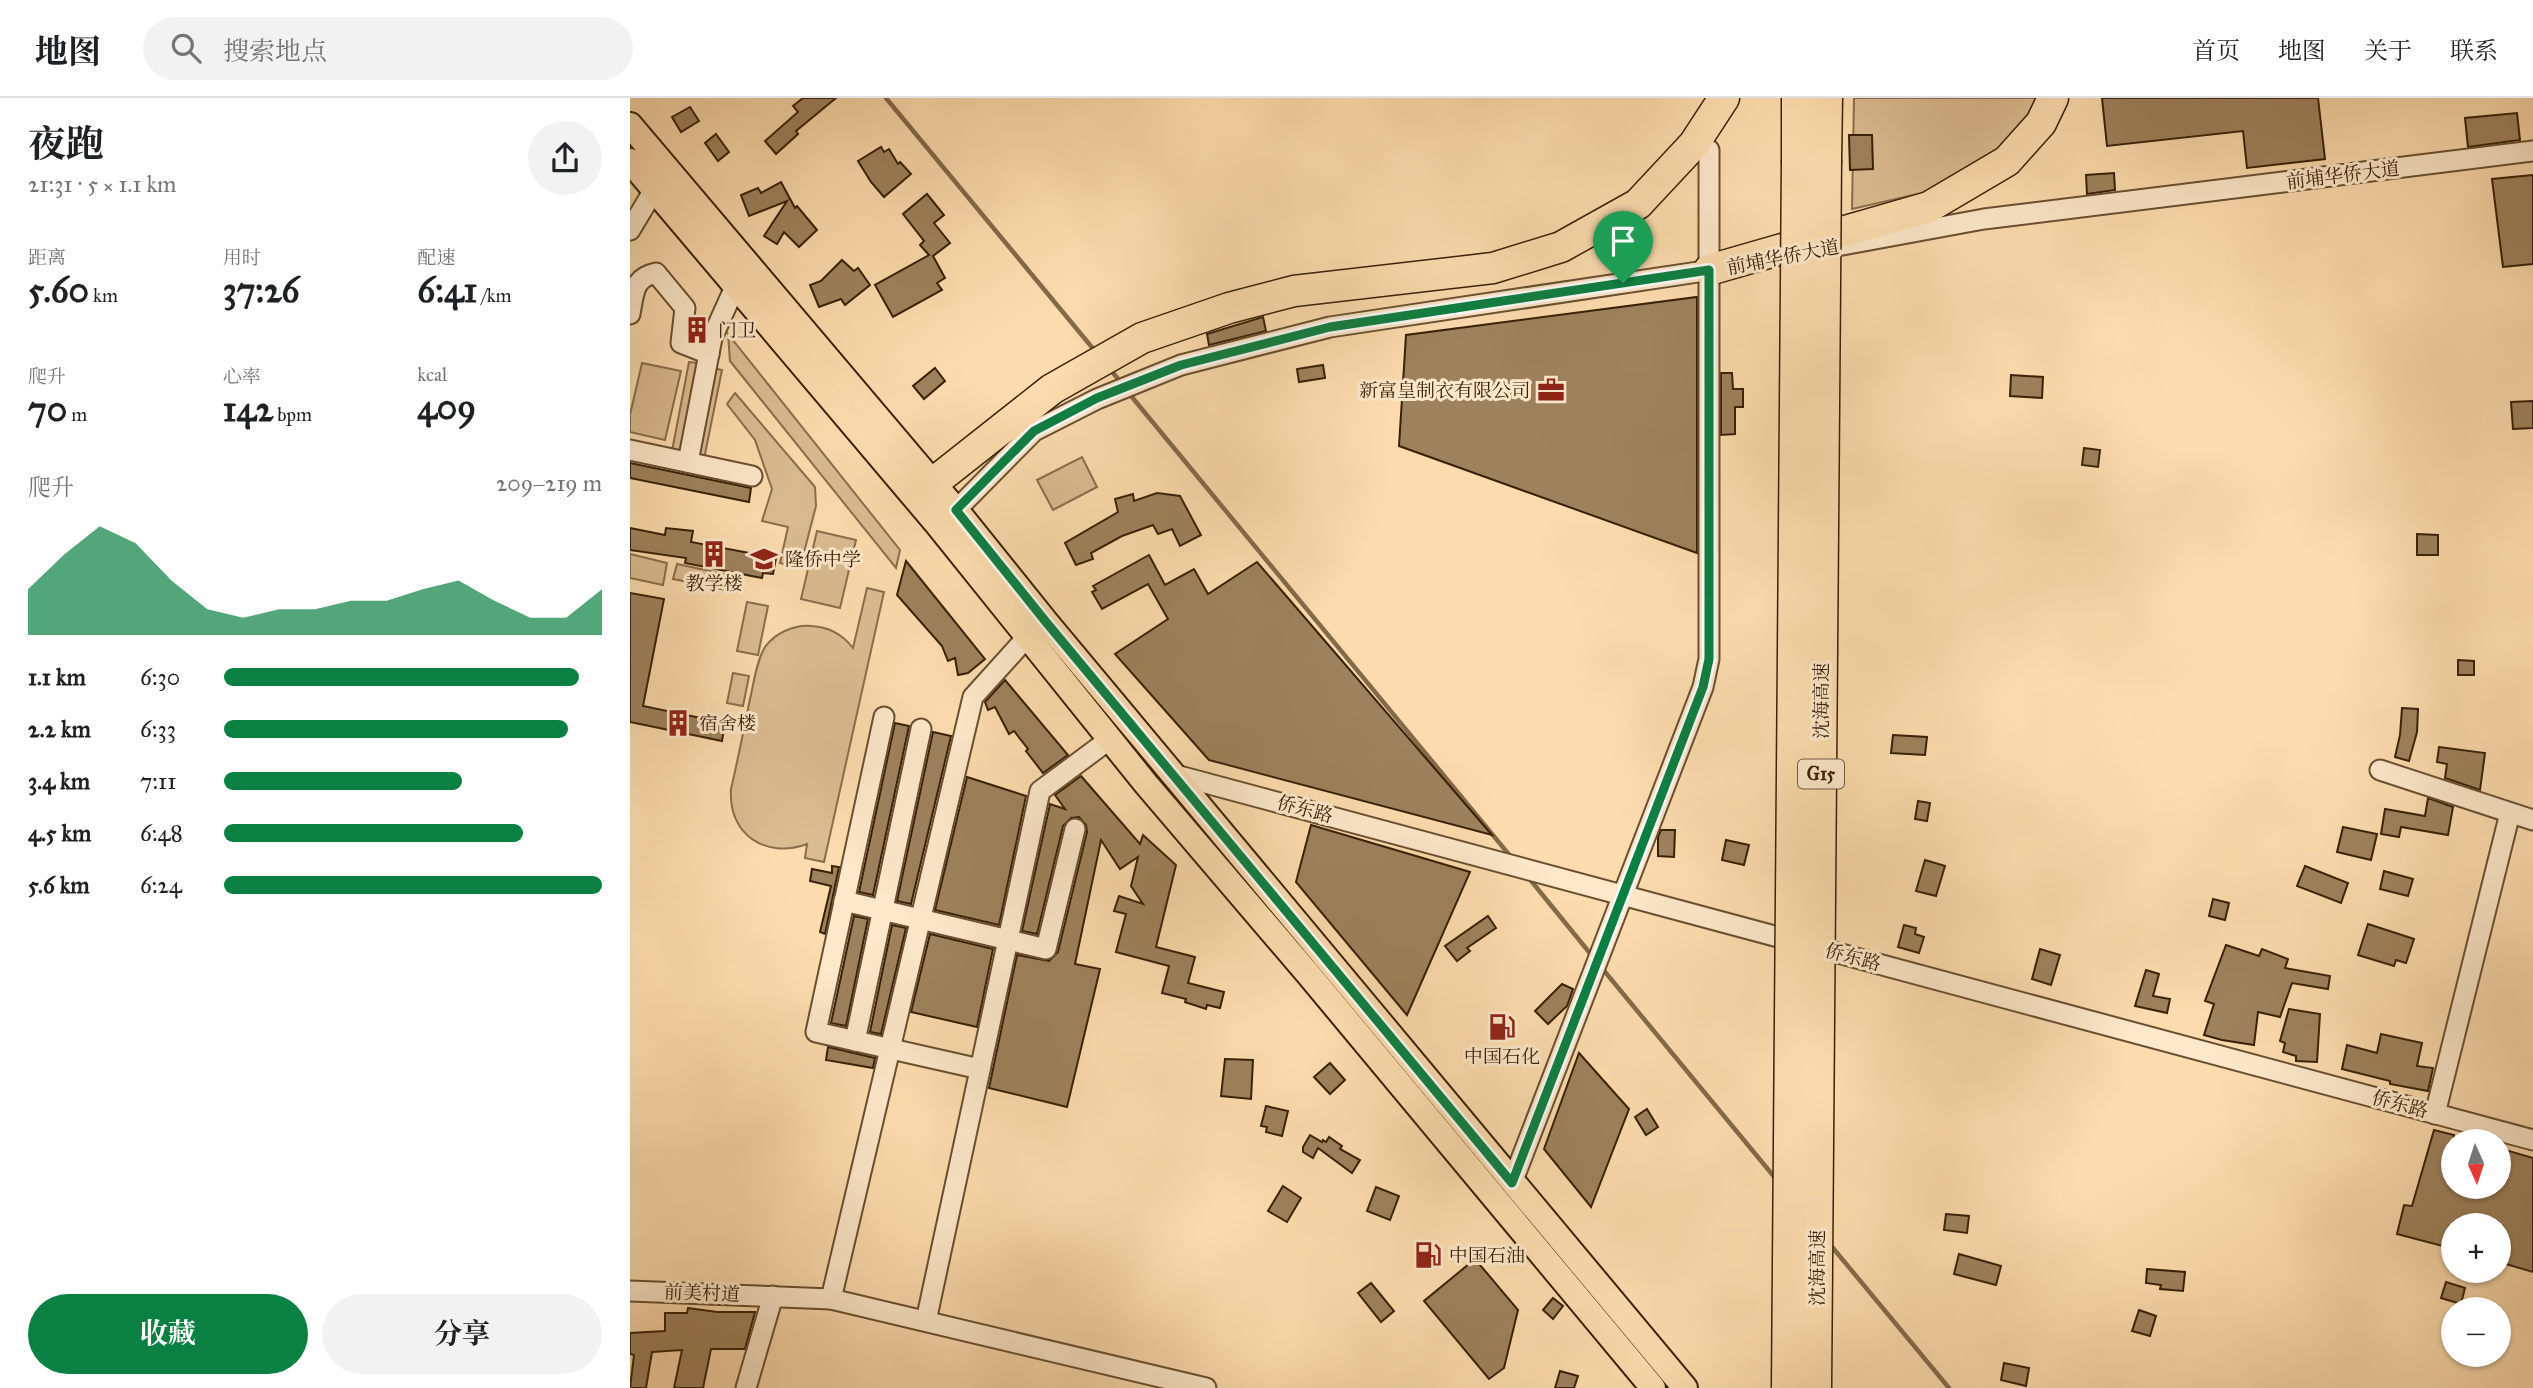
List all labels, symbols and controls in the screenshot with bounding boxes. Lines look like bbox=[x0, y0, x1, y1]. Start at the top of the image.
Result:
search box bbox=[143, 17, 633, 80]
icon: search bbox=[167, 29, 205, 67]
text: 地图 bbox=[35, 32, 101, 72]
text: 搜索地点 bbox=[223, 35, 327, 67]
text: 首页 bbox=[2192, 36, 2240, 66]
text: 地图 bbox=[2278, 36, 2326, 66]
text: 关于 bbox=[2364, 36, 2412, 66]
text: 联系 bbox=[2450, 36, 2498, 66]
text: 夜跑 bbox=[28, 121, 104, 167]
button: share bbox=[528, 121, 602, 195]
street label: 前埔华侨大道 bbox=[2285, 157, 2401, 193]
text: 21:31 · 5 × 1.1 km bbox=[28, 170, 176, 198]
pin bbox=[1593, 211, 1653, 283]
icon: arrive bbox=[1604, 222, 1642, 260]
street label: 前埔华侨大道 bbox=[1725, 235, 1841, 279]
text: 距离 bbox=[28, 246, 66, 269]
text: 用时 bbox=[223, 246, 261, 269]
text: 配速 bbox=[417, 246, 455, 269]
text: 5.60 bbox=[28, 269, 89, 312]
text: 37:26 bbox=[223, 269, 299, 312]
text: 6:41 bbox=[417, 269, 477, 312]
text: km bbox=[89, 284, 118, 307]
text: /km bbox=[477, 284, 511, 307]
building icon: 门卫 bbox=[682, 315, 712, 345]
place label: 门卫 bbox=[718, 319, 756, 342]
text: kcal bbox=[417, 363, 447, 386]
text: 爬升 bbox=[28, 365, 66, 388]
text: 心率 bbox=[223, 365, 261, 388]
office icon: 新富皇制衣有限公司 bbox=[1536, 375, 1566, 405]
place label: 新富皇制衣有限公司 bbox=[1359, 379, 1530, 402]
text: 409 bbox=[417, 386, 476, 429]
text: 70 bbox=[28, 388, 67, 431]
text: 142 bbox=[223, 388, 273, 431]
text: m bbox=[67, 403, 87, 426]
text: bpm bbox=[273, 403, 312, 426]
text: 209–219 m bbox=[496, 469, 602, 497]
text: 爬升 bbox=[28, 473, 74, 501]
building icon: 教学楼 bbox=[699, 539, 729, 569]
school or university icon: 隆侨中学 bbox=[749, 544, 779, 574]
place label: 隆侨中学 bbox=[785, 548, 861, 571]
place label: 教学楼 bbox=[685, 572, 743, 595]
text: 1.1 km bbox=[28, 663, 86, 691]
text: 6:30 bbox=[140, 663, 180, 691]
street label: 沈海高速 bbox=[1810, 663, 1833, 739]
building icon: 宿舍楼 bbox=[663, 708, 693, 738]
place label: 宿舍楼 bbox=[699, 712, 756, 735]
text: 2.2 km bbox=[28, 715, 91, 743]
text: 6:33 bbox=[140, 715, 176, 743]
road number: G15 bbox=[1798, 760, 1844, 788]
text: 3.4 km bbox=[28, 767, 90, 795]
text: 7:11 bbox=[140, 767, 176, 795]
street label: 侨东路 bbox=[1274, 791, 1336, 827]
text: 4.5 km bbox=[28, 819, 91, 847]
text: 6:48 bbox=[140, 819, 183, 847]
text: 5.6 km bbox=[28, 871, 90, 899]
text: 6:24 bbox=[140, 871, 182, 899]
street label: 侨东路 bbox=[1822, 939, 1884, 975]
fuel station icon: 中国石化 bbox=[1487, 1012, 1517, 1042]
place label: 中国石化 bbox=[1464, 1045, 1540, 1068]
street label: 侨东路 bbox=[2369, 1086, 2431, 1122]
north arrow bbox=[2441, 1129, 2511, 1199]
map controls bbox=[2441, 1129, 2511, 1367]
button: + bbox=[2441, 1213, 2511, 1283]
street label: 沈海高速 bbox=[1806, 1230, 1829, 1306]
fuel station icon: 中国石油 bbox=[1413, 1240, 1443, 1270]
place label: 中国石油 bbox=[1449, 1244, 1525, 1267]
street label: 前美村道 bbox=[664, 1280, 740, 1306]
button: 收藏 bbox=[28, 1294, 308, 1374]
button: 分享 bbox=[322, 1294, 602, 1374]
button: − bbox=[2441, 1297, 2511, 1367]

